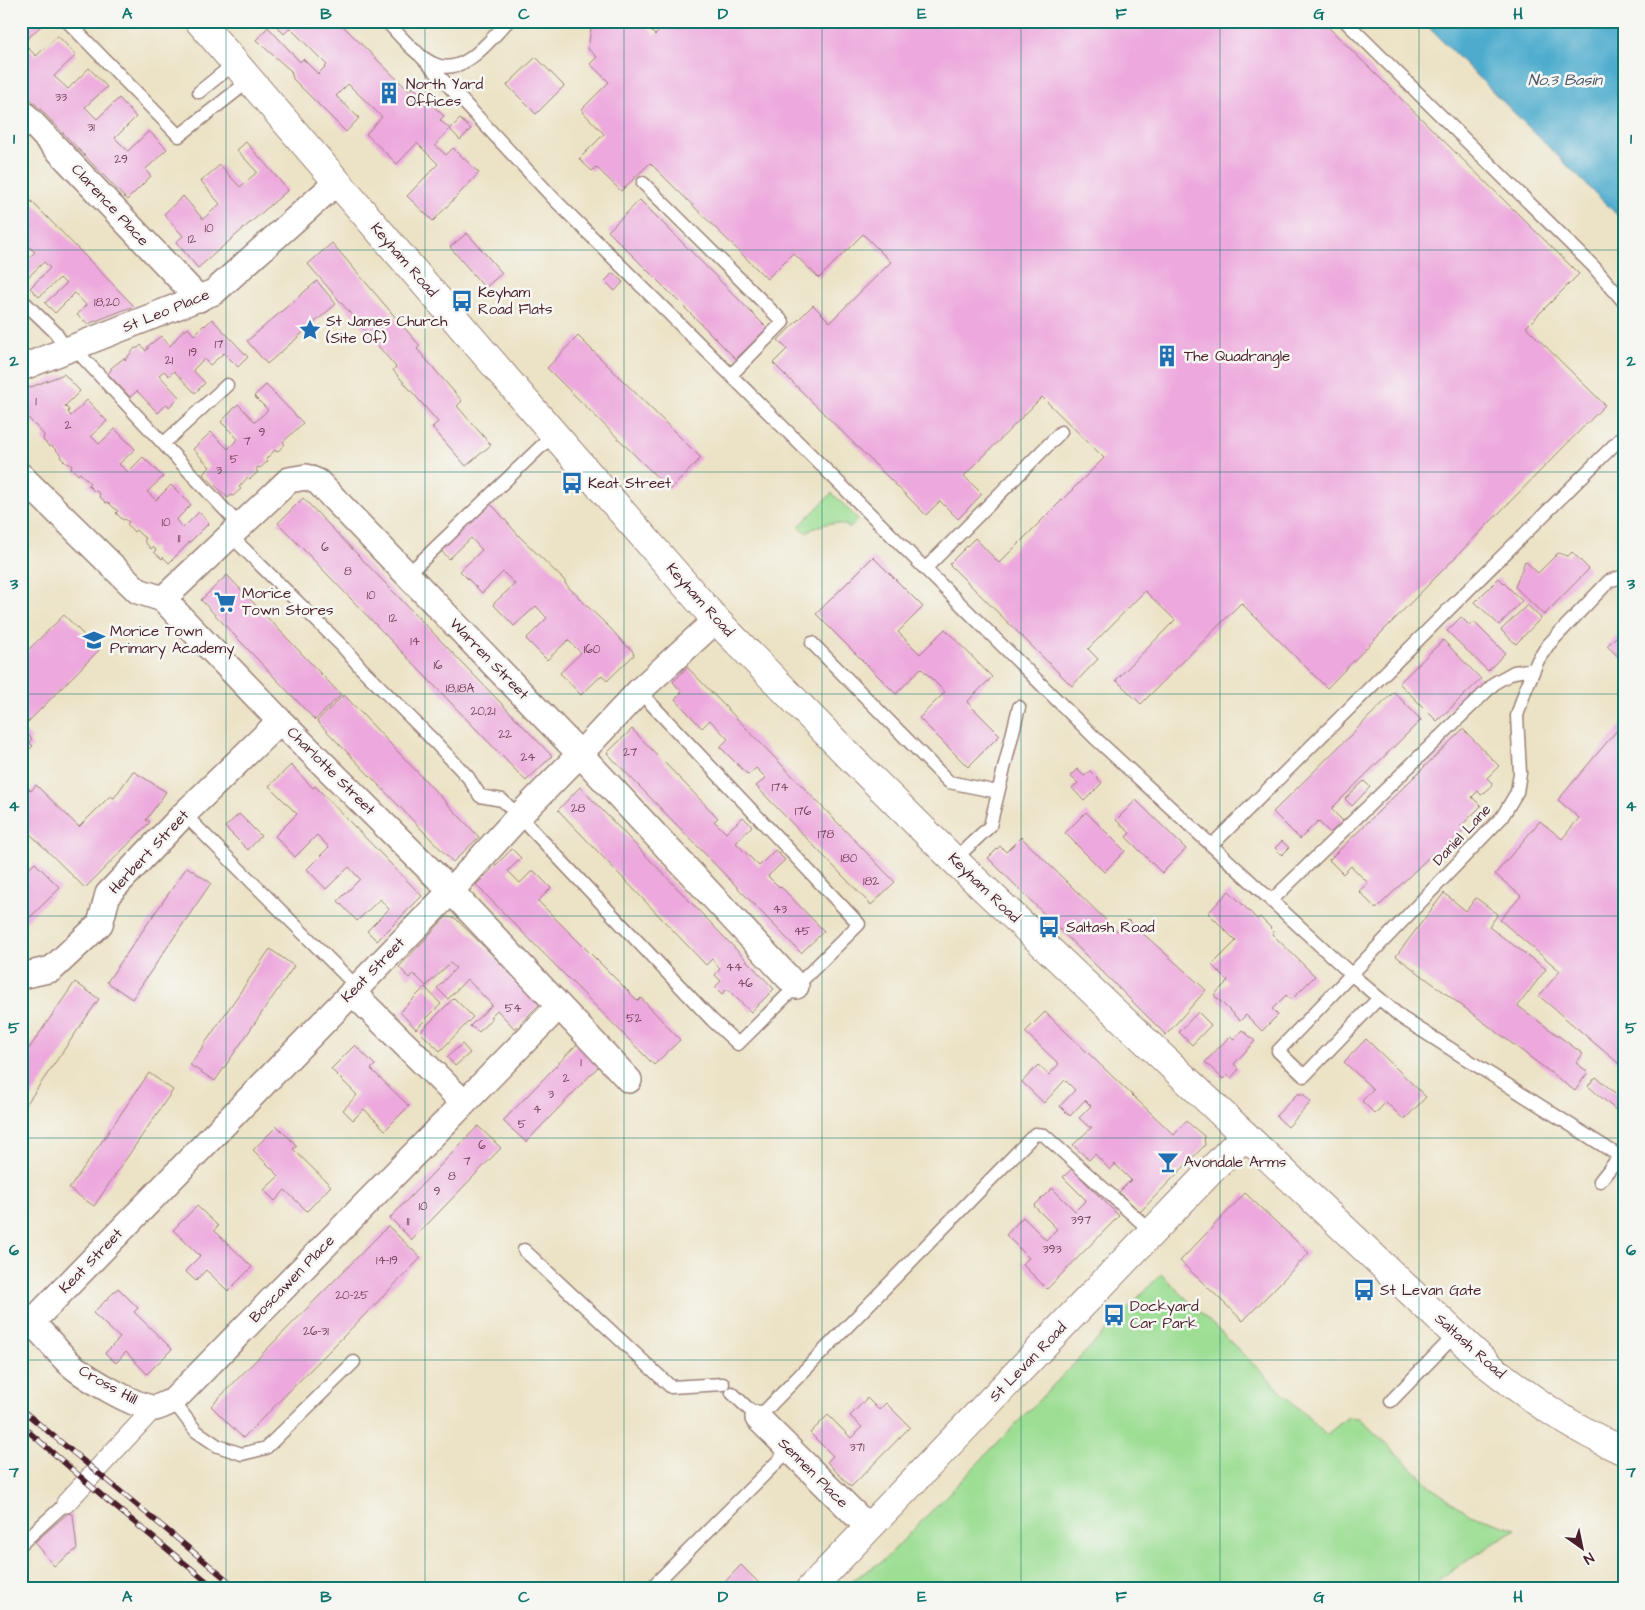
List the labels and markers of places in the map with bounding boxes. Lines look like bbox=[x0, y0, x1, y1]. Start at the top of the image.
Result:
place label: North Yard Offices bbox=[406, 74, 484, 112]
building icon: North Yard Offices bbox=[376, 80, 402, 106]
place label: Keyham Road Flats bbox=[478, 282, 553, 320]
bus stop icon: Keyham Road Flats bbox=[449, 288, 475, 314]
place label: St James Church (Site Of) bbox=[326, 311, 448, 349]
place icon: St James Church (Site Of) bbox=[297, 317, 323, 343]
building icon: The Quadrangle bbox=[1154, 343, 1180, 369]
place label: The Quadrangle bbox=[1184, 346, 1290, 368]
bus stop icon: Keat Street bbox=[559, 470, 585, 496]
place label: Keat Street bbox=[588, 473, 671, 494]
place label: Morice Town Stores bbox=[242, 583, 334, 621]
supermarket icon: Morice Town Stores bbox=[212, 589, 238, 615]
place label: Morice Town Primary Academy bbox=[110, 621, 234, 660]
school or university icon: Morice Town Primary Academy bbox=[81, 627, 107, 653]
bus stop icon: Saltash Road bbox=[1036, 914, 1062, 940]
place label: Saltash Road bbox=[1066, 917, 1155, 938]
bar icon: Avondale Arms bbox=[1155, 1149, 1181, 1175]
place label: Avondale Arms bbox=[1184, 1152, 1287, 1173]
bus stop icon: St Levan Gate bbox=[1351, 1277, 1377, 1303]
place label: St Levan Gate bbox=[1380, 1280, 1481, 1301]
place label: Dockyard Car Park bbox=[1130, 1296, 1199, 1334]
bus stop icon: Dockyard Car Park bbox=[1101, 1302, 1127, 1328]

